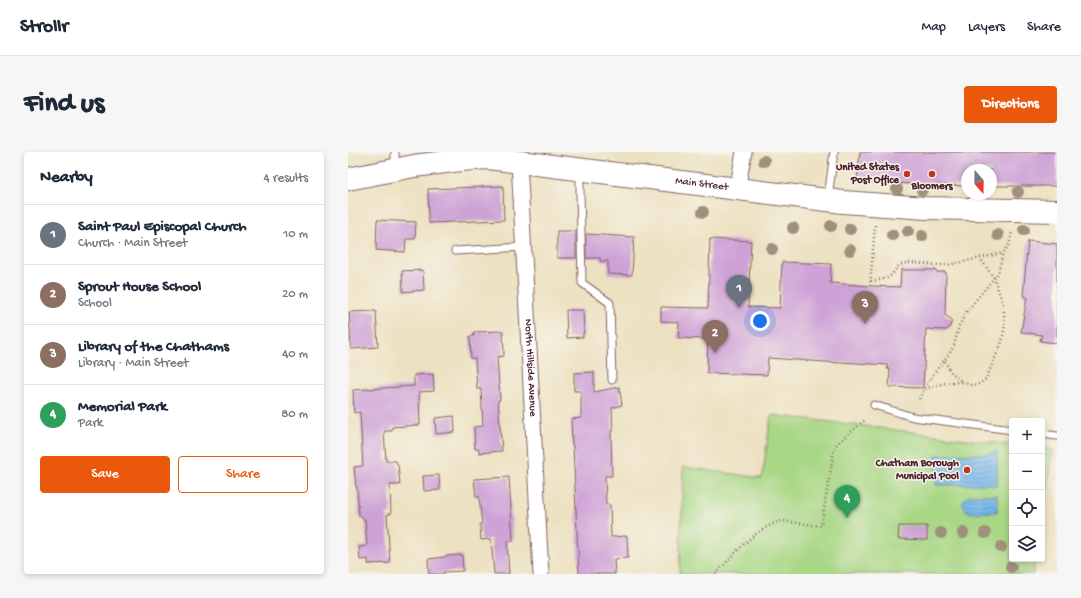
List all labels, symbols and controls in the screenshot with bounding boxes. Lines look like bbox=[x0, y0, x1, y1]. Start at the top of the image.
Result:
text: Strollr bbox=[20, 16, 68, 39]
text: Map bbox=[922, 19, 946, 36]
text: Layers bbox=[968, 19, 1005, 36]
text: Share bbox=[1027, 19, 1061, 36]
button: Directions bbox=[964, 86, 1057, 123]
text: Find us bbox=[24, 88, 104, 121]
place label: United States Post Office bbox=[836, 161, 900, 187]
north arrow bbox=[961, 164, 997, 200]
text: Nearby bbox=[40, 168, 93, 188]
marker: United States Post Office bbox=[902, 169, 912, 179]
marker: Bloomers bbox=[927, 169, 937, 179]
text: 4 results bbox=[264, 171, 308, 186]
street label: Main Street bbox=[674, 175, 730, 194]
place label: Bloomers bbox=[911, 181, 953, 193]
text: Saint Paul Episcopal Church bbox=[78, 218, 246, 236]
text: 1 bbox=[50, 227, 56, 242]
text: 10 m bbox=[283, 227, 308, 242]
text: Church · Main Street bbox=[78, 236, 187, 251]
pin: 1 bbox=[726, 275, 752, 308]
text: Sprout House School bbox=[78, 278, 201, 296]
text: 2 bbox=[50, 287, 56, 302]
text: 20 m bbox=[282, 287, 308, 302]
pin: 3 bbox=[852, 291, 878, 324]
text: School bbox=[78, 296, 112, 311]
your location bbox=[750, 311, 770, 331]
street label: North Hillside Avenue bbox=[521, 319, 539, 417]
pin: 2 bbox=[702, 320, 728, 353]
text: Library of the Chathams bbox=[78, 338, 229, 356]
text: 3 bbox=[50, 347, 56, 362]
text: 40 m bbox=[282, 347, 308, 362]
text: Library · Main Street bbox=[78, 356, 188, 371]
text: Memorial Park bbox=[78, 398, 167, 416]
text: 4 bbox=[50, 407, 56, 422]
text: 80 m bbox=[281, 407, 308, 422]
text: Park bbox=[78, 416, 103, 431]
map controls bbox=[1009, 418, 1045, 562]
button: + bbox=[1009, 418, 1045, 454]
button: − bbox=[1009, 454, 1045, 490]
button: Save bbox=[40, 456, 170, 493]
button: Share bbox=[178, 456, 308, 493]
place label: Chatham Borough Municipal Pool bbox=[875, 457, 960, 483]
marker: Chatham Borough Municipal Pool bbox=[962, 465, 972, 475]
pin: 4 bbox=[834, 485, 860, 518]
button: locate bbox=[1009, 490, 1045, 526]
button: layers bbox=[1009, 526, 1045, 562]

